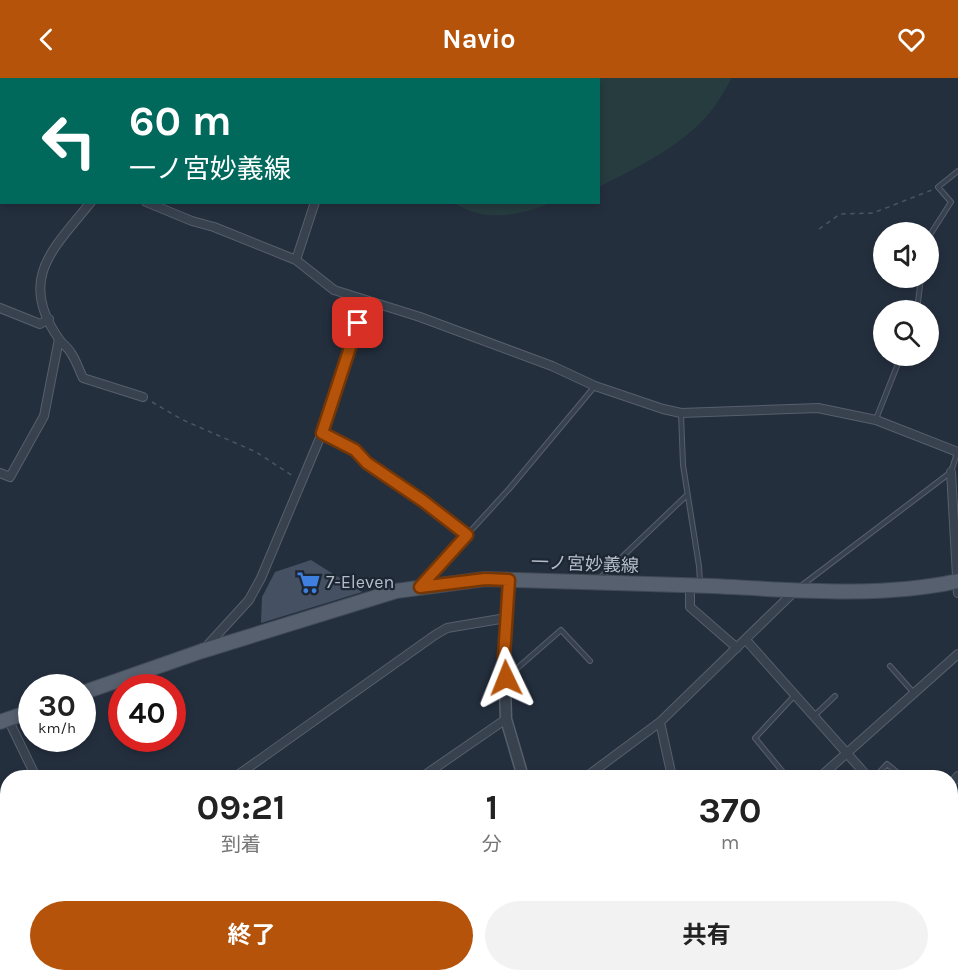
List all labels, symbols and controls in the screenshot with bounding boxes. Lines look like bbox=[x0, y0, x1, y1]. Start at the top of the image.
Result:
icon: back bbox=[30, 23, 63, 56]
text: Navio bbox=[442, 23, 516, 55]
icon: heart bbox=[895, 23, 928, 56]
text: 60 m bbox=[129, 96, 232, 146]
icon: left bbox=[30, 102, 108, 180]
text: 一ノ宮妙義線 bbox=[129, 153, 291, 185]
map controls bbox=[873, 222, 939, 366]
button: sound bbox=[873, 222, 939, 288]
pin bbox=[332, 297, 383, 348]
button: search bbox=[873, 300, 939, 366]
icon: arrive bbox=[341, 306, 374, 339]
street label: 一ノ宮妙義線 bbox=[531, 551, 639, 577]
supermarket icon: 7-Eleven bbox=[295, 569, 321, 595]
place label: 7-Eleven bbox=[326, 571, 394, 593]
position arrow bbox=[474, 646, 538, 710]
speed limit sign: 40 bbox=[108, 674, 186, 752]
text: 30 bbox=[38, 688, 76, 724]
text: km/h bbox=[38, 719, 76, 737]
text: 09:21 bbox=[196, 786, 286, 828]
text: 1 bbox=[486, 786, 498, 828]
text: 370 bbox=[698, 789, 762, 831]
text: m bbox=[721, 831, 739, 854]
text: 到着 bbox=[221, 833, 261, 856]
text: 分 bbox=[482, 833, 502, 856]
button: 終了 bbox=[30, 901, 473, 970]
button: 共有 bbox=[485, 901, 928, 970]

